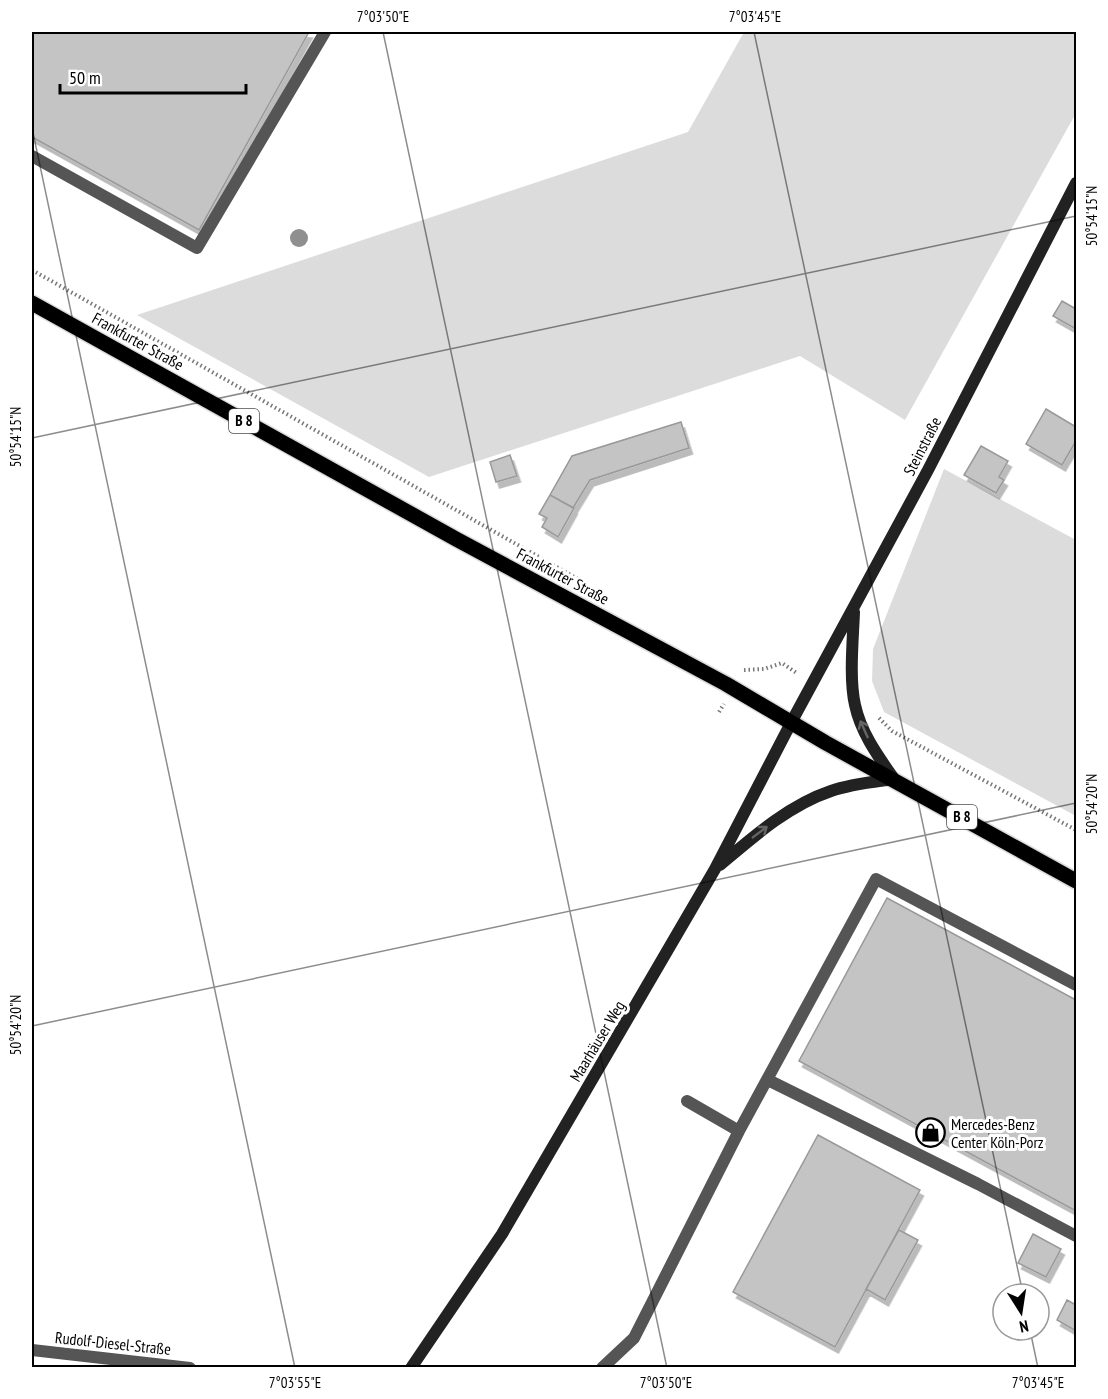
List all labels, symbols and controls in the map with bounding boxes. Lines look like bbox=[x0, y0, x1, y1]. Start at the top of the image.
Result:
text: 7°03'50"E bbox=[357, 7, 409, 26]
text: 7°03'45"E bbox=[729, 7, 781, 26]
scale bar bbox=[60, 57, 246, 95]
text: 50 m bbox=[69, 66, 101, 89]
text: 50°54'15"N bbox=[1082, 186, 1101, 246]
street label: Frankfurter Straße bbox=[89, 308, 187, 374]
text: 50°54'15"N bbox=[6, 407, 25, 467]
road number: B 8 bbox=[229, 409, 259, 433]
street label: Steinstraße bbox=[899, 413, 945, 479]
street label: Frankfurter Straße bbox=[513, 543, 613, 609]
one-way arrow bbox=[857, 721, 869, 739]
text: 50°54'20"N bbox=[1082, 774, 1101, 834]
road number: B 8 bbox=[947, 805, 977, 829]
one-way arrow bbox=[752, 825, 768, 838]
text: 50°54'20"N bbox=[6, 995, 25, 1055]
street label: Maarhäuser Weg bbox=[565, 997, 629, 1085]
place label: Mercedes-Benz Center Köln-Porz bbox=[951, 1114, 1044, 1152]
shop icon: Mercedes-Benz Center Köln-Porz bbox=[914, 1117, 946, 1149]
north arrow bbox=[991, 1282, 1051, 1342]
text: N bbox=[1018, 1316, 1030, 1337]
street label: Rudolf-Diesel-Straße bbox=[54, 1327, 172, 1359]
text: 7°03'55"E bbox=[269, 1373, 321, 1392]
text: 7°03'50"E bbox=[640, 1373, 692, 1392]
text: 7°03'45"E bbox=[1012, 1373, 1064, 1392]

